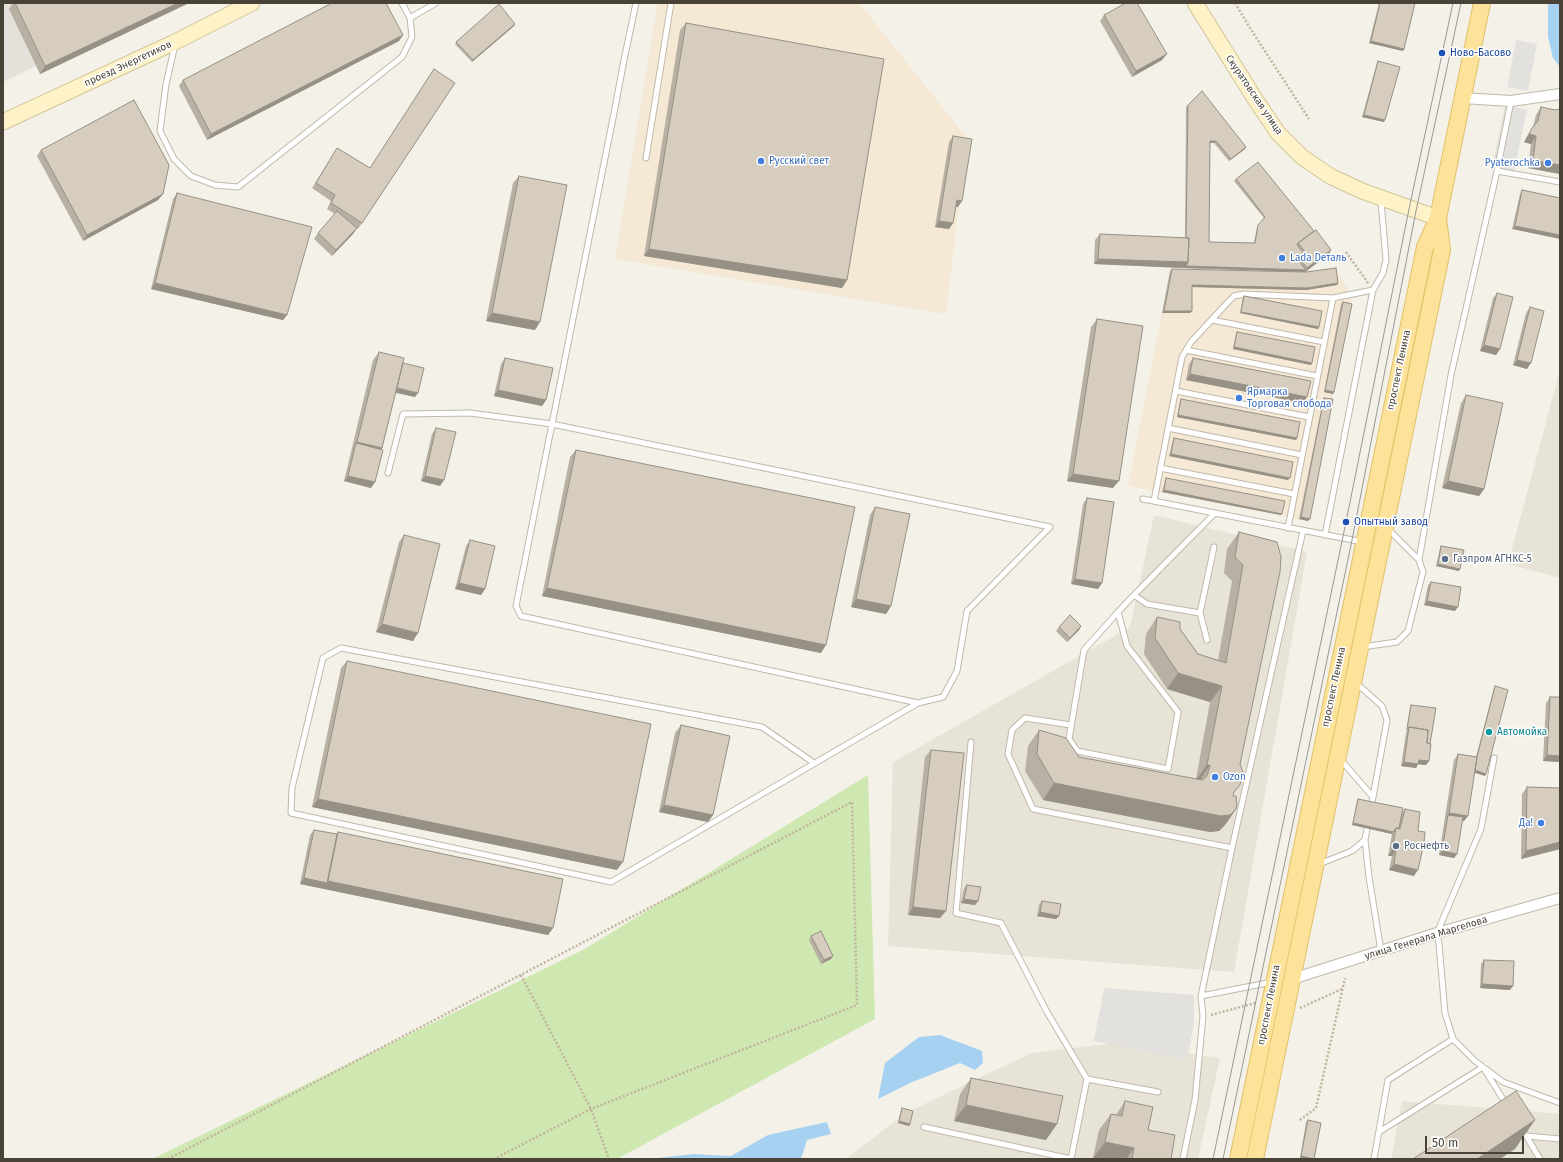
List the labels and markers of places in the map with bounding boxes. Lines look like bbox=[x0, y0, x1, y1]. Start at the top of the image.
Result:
place label: Ново-Басово bbox=[1450, 47, 1511, 59]
marker: Ново-Басово bbox=[1437, 48, 1447, 58]
place label: Русский свет bbox=[769, 155, 829, 167]
marker: Русский свет bbox=[756, 156, 766, 166]
place label: Pyaterochka bbox=[1485, 157, 1540, 169]
marker: Pyaterochka bbox=[1543, 158, 1553, 168]
place label: Lada Dеталь bbox=[1290, 252, 1346, 264]
marker: Lada Dеталь bbox=[1277, 253, 1287, 263]
place label: Ярмарка Торговая слобода bbox=[1247, 386, 1331, 410]
marker: Ярмарка Торговая слобода bbox=[1234, 393, 1244, 403]
place label: Опытный завод bbox=[1354, 516, 1428, 528]
marker: Опытный завод bbox=[1341, 517, 1351, 527]
place label: Газпром АГНКС-5 bbox=[1453, 553, 1532, 565]
marker: Газпром АГНКС-5 bbox=[1440, 554, 1450, 564]
place label: Автомойка bbox=[1497, 726, 1547, 738]
marker: Автомойка bbox=[1484, 727, 1494, 737]
place label: Ozon bbox=[1223, 771, 1246, 783]
marker: Ozon bbox=[1210, 772, 1220, 782]
place label: Да! bbox=[1519, 817, 1533, 829]
marker: Да! bbox=[1536, 818, 1546, 828]
place label: Роснефть bbox=[1404, 840, 1449, 852]
marker: Роснефть bbox=[1391, 841, 1401, 851]

